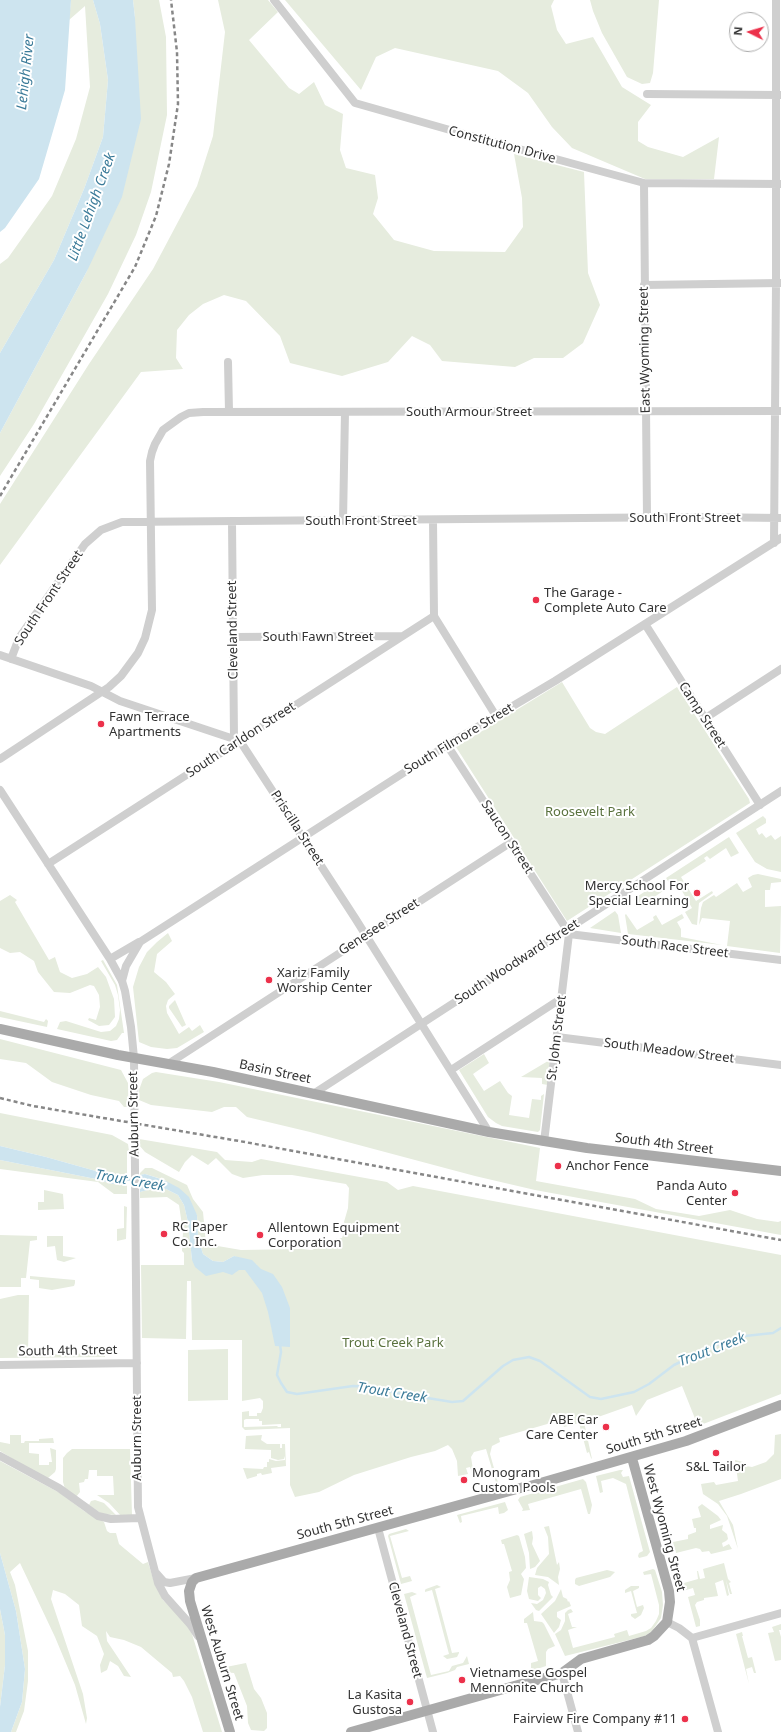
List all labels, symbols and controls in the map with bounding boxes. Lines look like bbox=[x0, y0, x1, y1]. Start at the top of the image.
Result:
north arrow bbox=[729, 12, 769, 52]
text: N bbox=[730, 26, 745, 36]
water label: Lehigh River bbox=[14, 33, 38, 111]
street label: Constitution Drive bbox=[447, 123, 557, 167]
water label: Little Lehigh Creek bbox=[65, 151, 119, 263]
street label: East Wyoming Street bbox=[636, 287, 654, 413]
street label: South Armour Street bbox=[406, 404, 532, 420]
street label: South Front Street bbox=[629, 510, 741, 526]
street label: South Front Street bbox=[305, 513, 417, 529]
street label: South Front Street bbox=[11, 548, 87, 648]
street label: Cleveland Street bbox=[224, 580, 242, 680]
place label: The Garage - Complete Auto Care bbox=[544, 585, 667, 616]
marker: The Garage - Complete Auto Care bbox=[531, 595, 541, 605]
street label: South Fawn Street bbox=[262, 629, 374, 645]
street label: Camp Street bbox=[675, 679, 729, 751]
street label: South Carldon Street bbox=[184, 699, 298, 781]
street label: South Filmore Street bbox=[402, 700, 516, 778]
place label: Fawn Terrace Apartments bbox=[109, 709, 190, 740]
marker: Fawn Terrace Apartments bbox=[96, 719, 106, 729]
street label: Priscilla Street bbox=[267, 788, 327, 868]
street label: Saucon Street bbox=[478, 797, 536, 877]
park label: Roosevelt Park bbox=[545, 804, 635, 820]
place label: Mercy School For Special Learning bbox=[585, 878, 689, 909]
marker: Mercy School For Special Learning bbox=[692, 888, 702, 898]
street label: Genesee Street bbox=[336, 895, 422, 959]
street label: South Woodward Street bbox=[452, 916, 582, 1008]
street label: South Race Street bbox=[621, 933, 729, 961]
place label: Xariz Family Worship Center bbox=[277, 965, 372, 996]
marker: Xariz Family Worship Center bbox=[264, 975, 274, 985]
street label: St. John Street bbox=[544, 994, 570, 1082]
street label: South Meadow Street bbox=[603, 1035, 735, 1067]
street label: Basin Street bbox=[238, 1057, 312, 1087]
street label: Auburn Street bbox=[125, 1071, 143, 1157]
street label: South 4th Street bbox=[614, 1130, 714, 1158]
place label: Anchor Fence bbox=[566, 1158, 649, 1174]
marker: Anchor Fence bbox=[553, 1161, 563, 1171]
water label: Trout Creek bbox=[94, 1167, 166, 1195]
place label: Panda Auto Center bbox=[656, 1178, 727, 1209]
marker: Panda Auto Center bbox=[730, 1188, 740, 1198]
place label: RC Paper Co. Inc. bbox=[172, 1219, 228, 1250]
place label: Allentown Equipment Corporation bbox=[268, 1220, 399, 1251]
marker: RC Paper Co. Inc. bbox=[159, 1229, 169, 1239]
marker: Allentown Equipment Corporation bbox=[255, 1230, 265, 1240]
water label: Trout Creek bbox=[676, 1330, 748, 1370]
park label: Trout Creek Park bbox=[342, 1335, 444, 1351]
street label: South 4th Street bbox=[18, 1342, 118, 1360]
water label: Trout Creek bbox=[356, 1379, 428, 1407]
street label: Auburn Street bbox=[129, 1395, 145, 1481]
place label: ABE Car Care Center bbox=[526, 1412, 598, 1443]
street label: South 5th Street bbox=[604, 1414, 704, 1458]
marker: ABE Car Care Center bbox=[601, 1422, 611, 1432]
marker: S&L Tailor bbox=[711, 1448, 721, 1458]
place label: S&L Tailor bbox=[686, 1459, 746, 1475]
street label: West Wyoming Street bbox=[639, 1463, 689, 1593]
place label: Monogram Custom Pools bbox=[472, 1465, 556, 1496]
marker: Monogram Custom Pools bbox=[459, 1475, 469, 1485]
street label: South 5th Street bbox=[295, 1503, 395, 1543]
street label: Cleveland Street bbox=[385, 1580, 425, 1680]
street label: West Auburn Street bbox=[197, 1604, 247, 1722]
place label: Vietnamese Gospel Mennonite Church bbox=[470, 1665, 587, 1696]
marker: Vietnamese Gospel Mennonite Church bbox=[457, 1675, 467, 1685]
place label: La Kasita Gustosa bbox=[348, 1687, 402, 1718]
marker: La Kasita Gustosa bbox=[405, 1697, 415, 1707]
place label: Fairview Fire Company #11 bbox=[513, 1711, 677, 1727]
marker: Fairview Fire Company #11 bbox=[680, 1714, 690, 1724]

